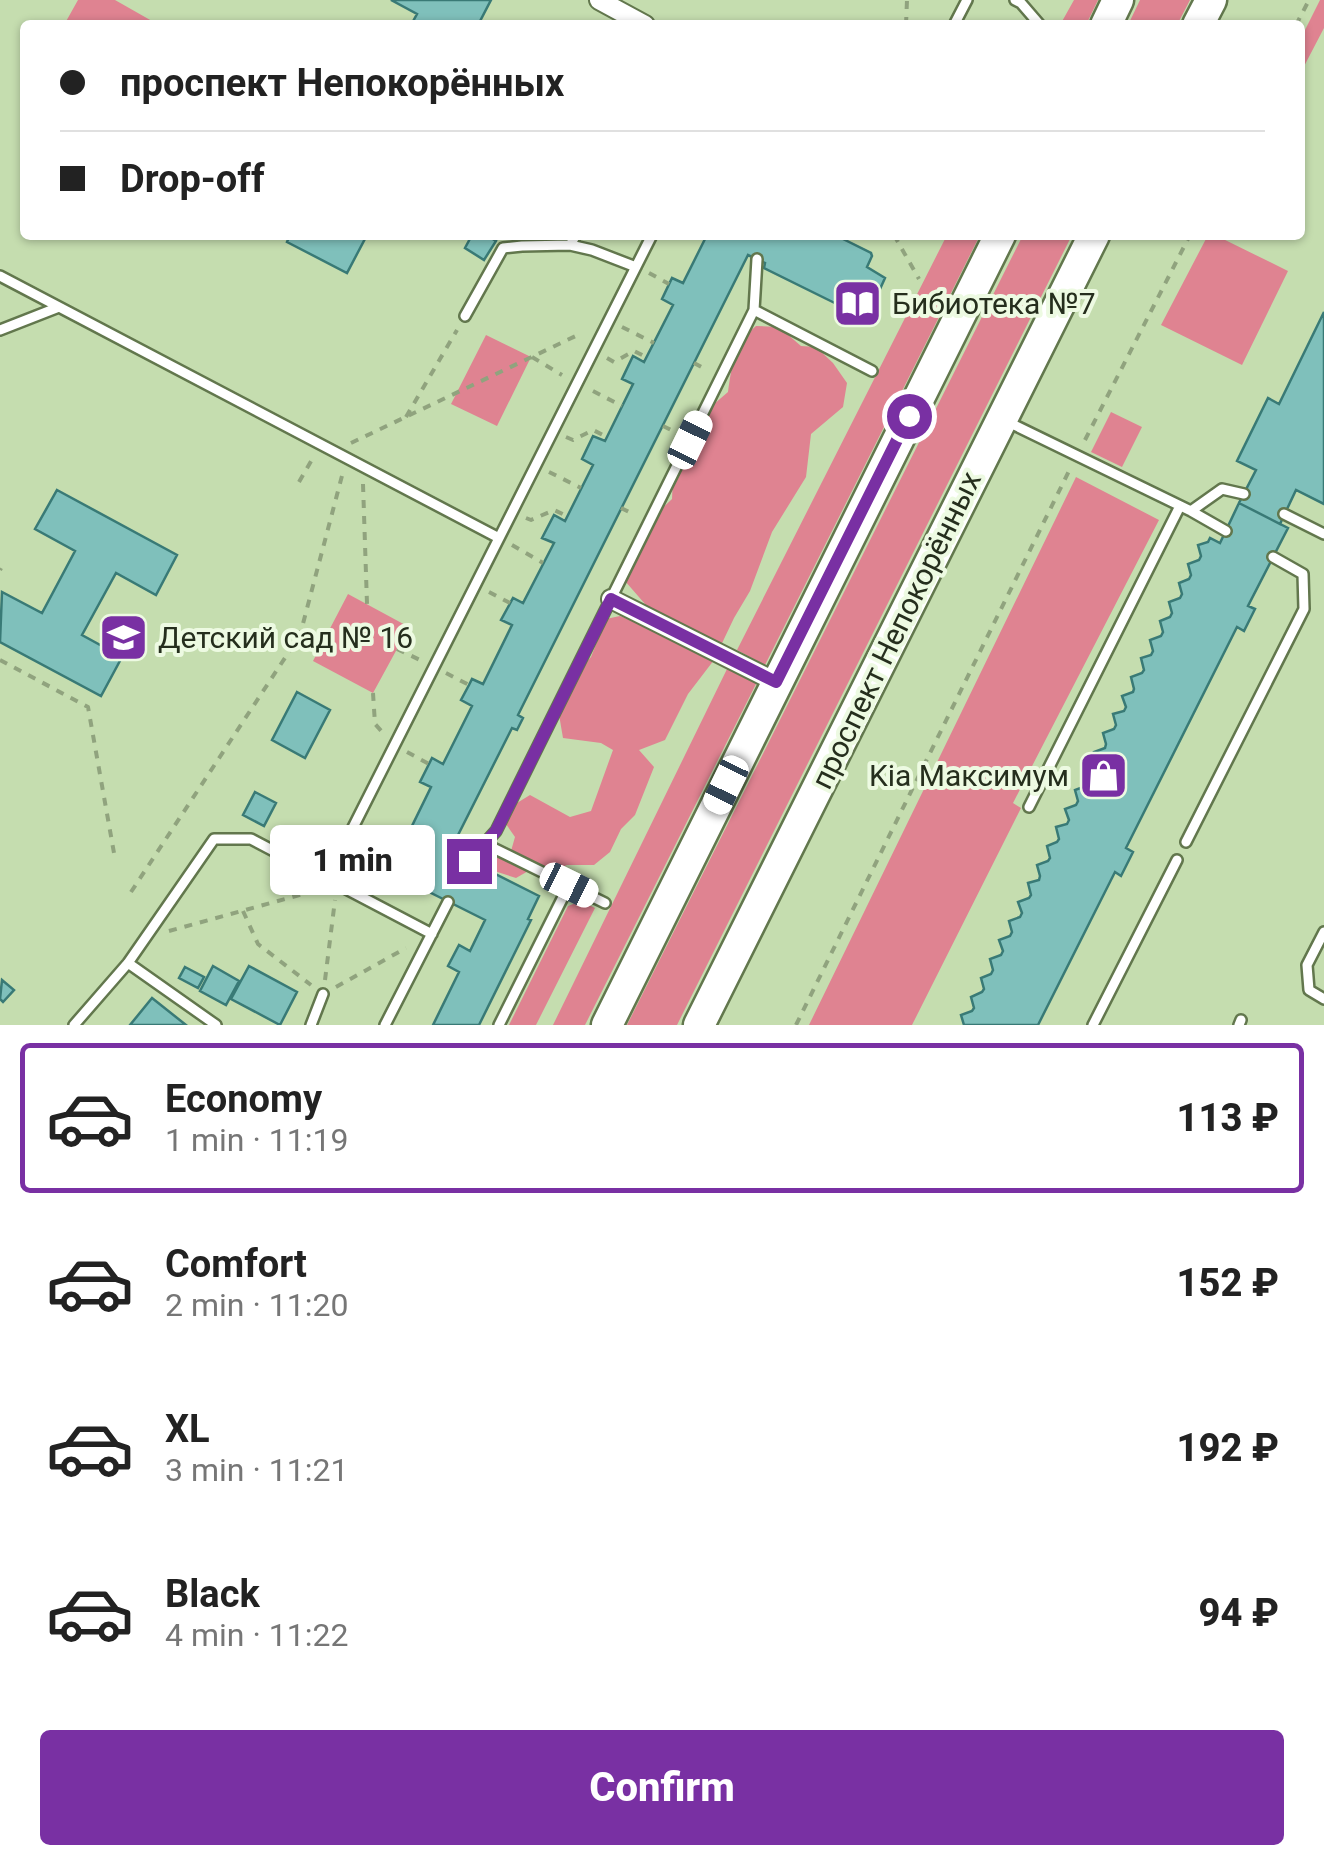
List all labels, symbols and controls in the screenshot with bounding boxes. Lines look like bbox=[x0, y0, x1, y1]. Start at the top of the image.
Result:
text: проспект Непокорённых bbox=[120, 61, 564, 105]
text: Drop-off bbox=[120, 157, 265, 201]
library icon: Бибиотека №7 bbox=[831, 277, 883, 329]
place label: Бибиотека №7 bbox=[892, 286, 1096, 321]
route start bbox=[887, 394, 932, 439]
car bbox=[663, 406, 717, 474]
street label: проспект Непокорённых bbox=[804, 466, 988, 794]
school or university icon: Детский сад № 16 bbox=[97, 611, 149, 663]
place label: Детский сад № 16 bbox=[158, 620, 413, 655]
shop icon: Kia Максимум bbox=[1078, 749, 1130, 801]
car bbox=[699, 751, 753, 819]
place label: Kia Максимум bbox=[869, 758, 1069, 793]
callout: 1 min bbox=[269, 826, 434, 896]
route end bbox=[447, 839, 492, 884]
text: 1 min bbox=[312, 841, 393, 879]
car bbox=[535, 858, 603, 912]
icon: car bbox=[45, 1073, 135, 1163]
text: Economy bbox=[165, 1077, 322, 1121]
text: 113 ₽ bbox=[1177, 1096, 1279, 1140]
text: 1 min · 11:19 bbox=[165, 1121, 348, 1159]
icon: car bbox=[45, 1238, 135, 1328]
text: Comfort bbox=[165, 1242, 307, 1286]
text: 152 ₽ bbox=[1177, 1261, 1279, 1305]
text: 2 min · 11:20 bbox=[165, 1286, 348, 1324]
icon: car bbox=[45, 1403, 135, 1493]
text: XL bbox=[165, 1407, 210, 1451]
text: 192 ₽ bbox=[1177, 1426, 1279, 1470]
text: 3 min · 11:21 bbox=[165, 1451, 348, 1489]
icon: car bbox=[45, 1568, 135, 1658]
text: Black bbox=[165, 1572, 260, 1616]
text: 94 ₽ bbox=[1199, 1591, 1279, 1635]
text: 4 min · 11:22 bbox=[165, 1616, 348, 1654]
button: Confirm bbox=[40, 1730, 1284, 1845]

